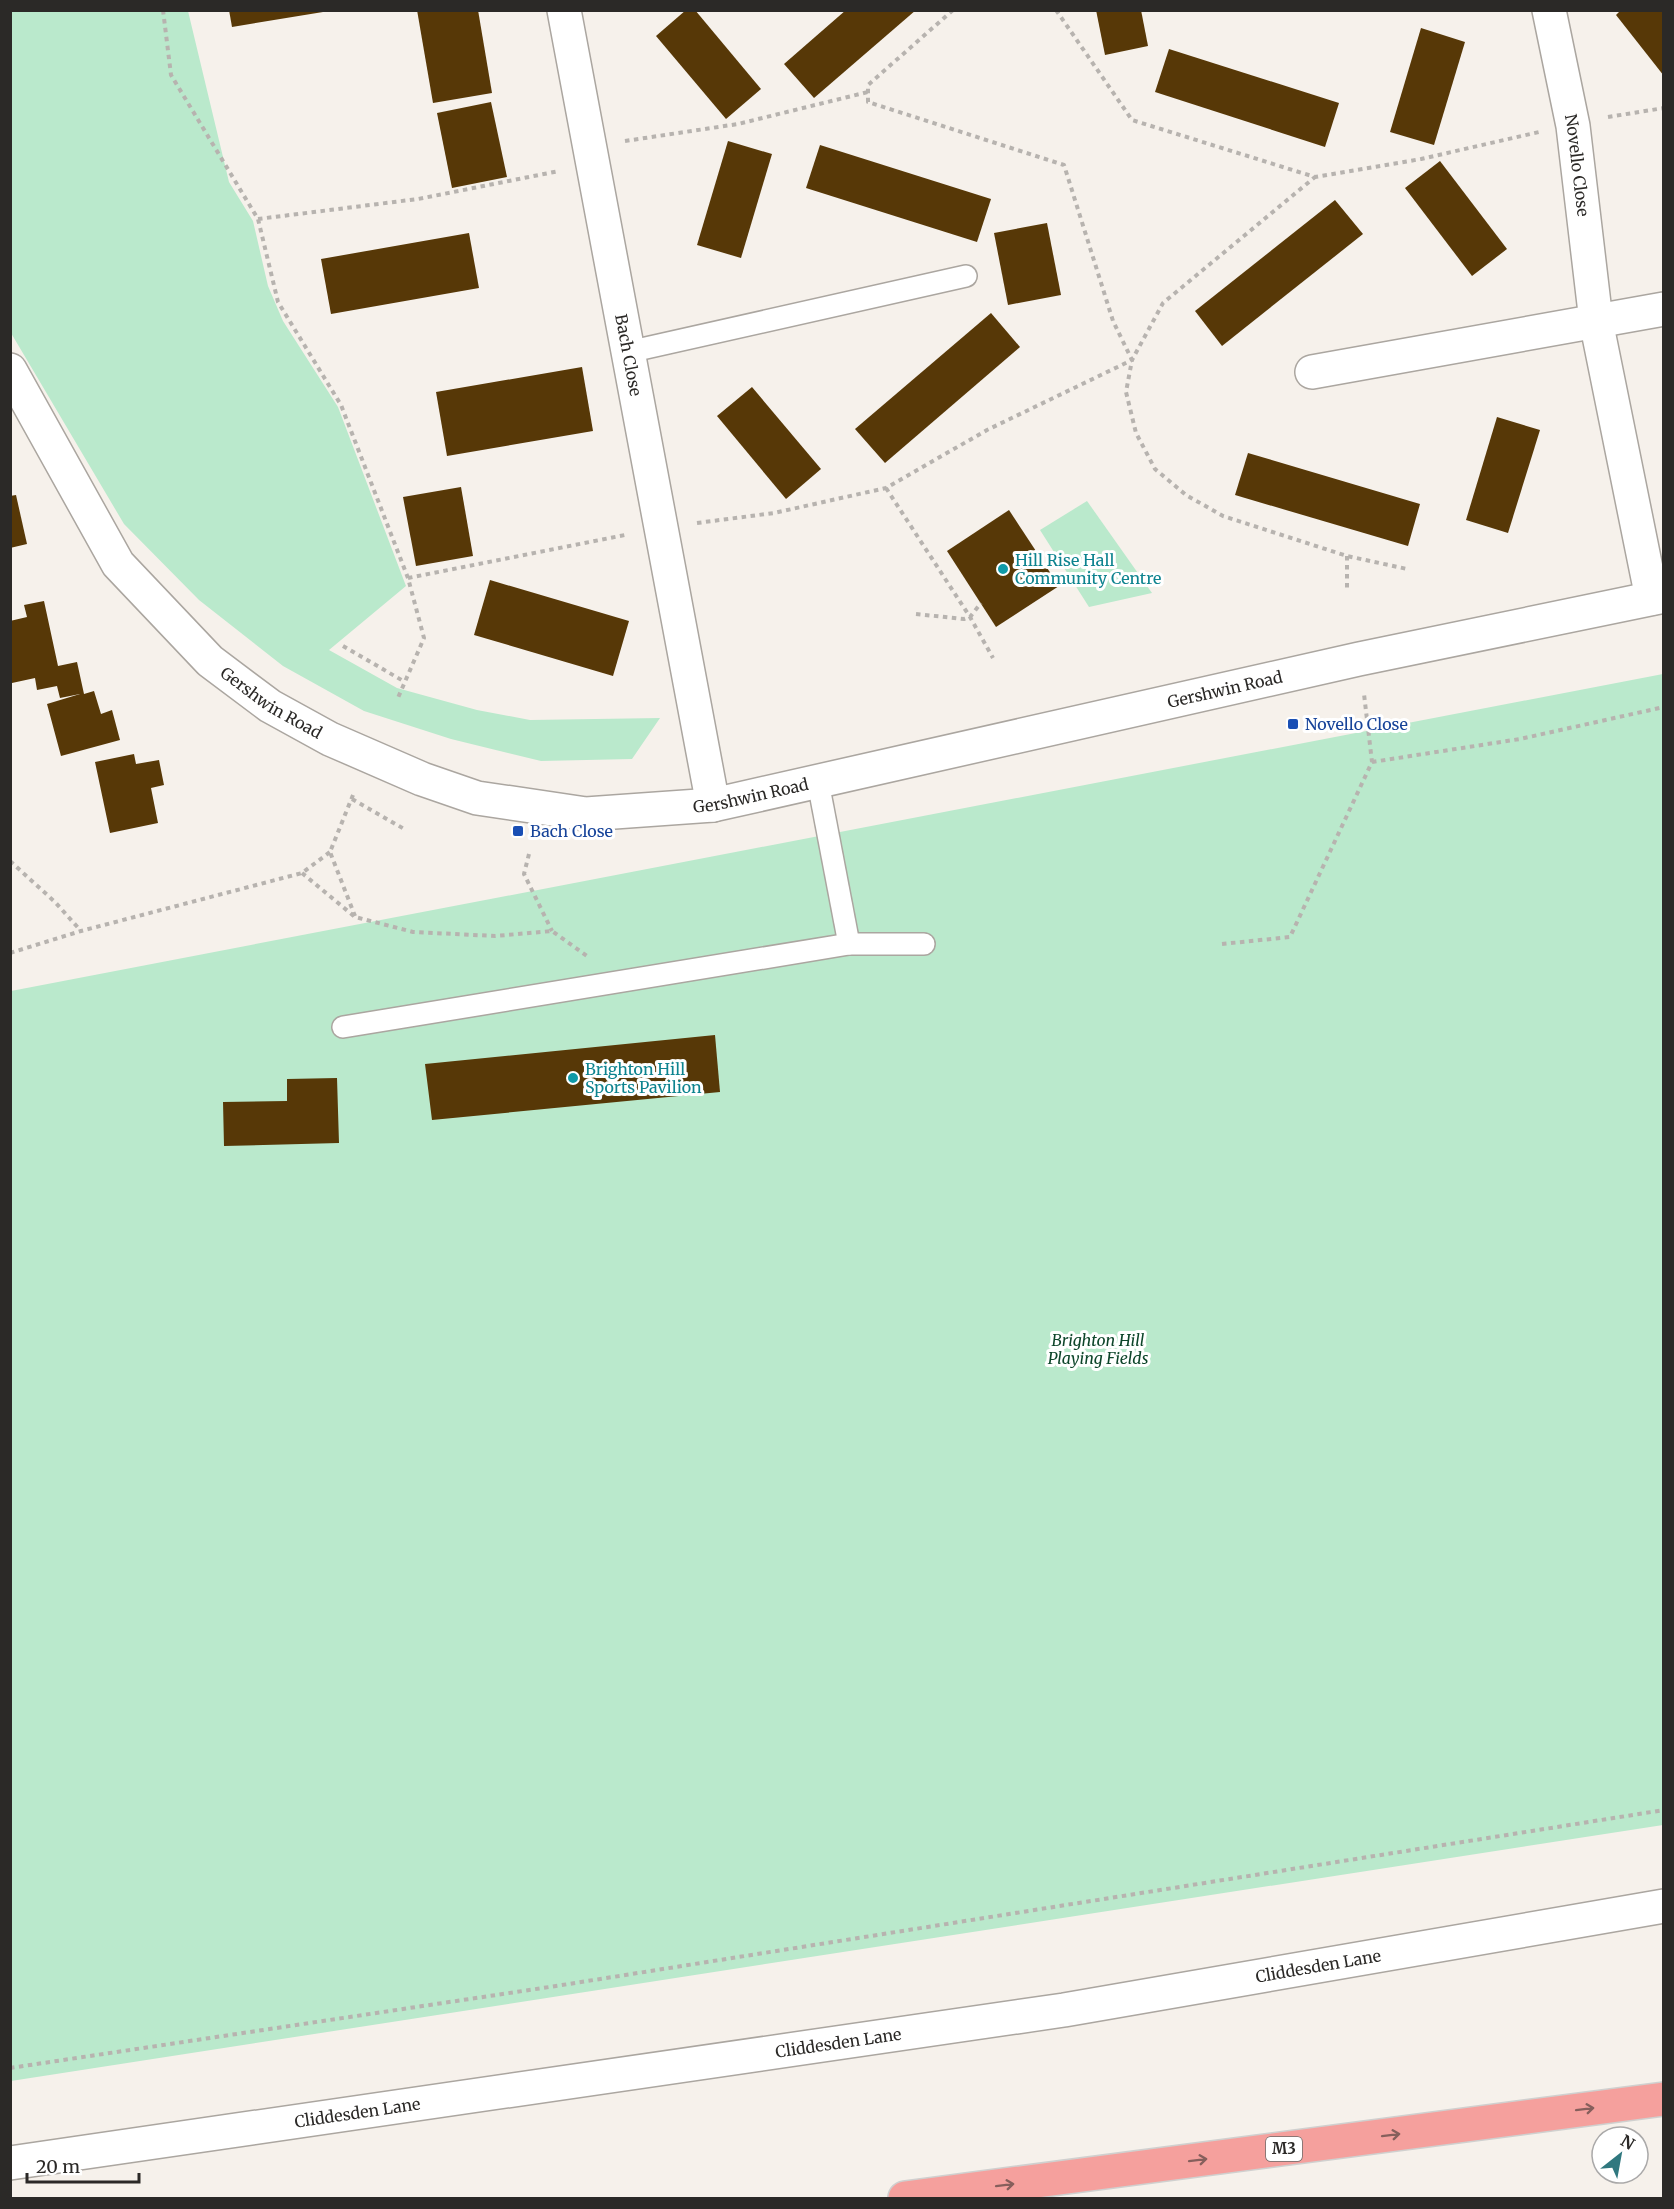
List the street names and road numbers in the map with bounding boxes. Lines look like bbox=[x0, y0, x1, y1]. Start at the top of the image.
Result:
street label: Novello Close bbox=[1561, 112, 1594, 218]
street label: Bach Close bbox=[611, 312, 646, 398]
street label: Gershwin Road bbox=[216, 662, 326, 743]
street label: Gershwin Road bbox=[1165, 667, 1285, 712]
street label: Gershwin Road bbox=[692, 774, 811, 816]
street label: Cliddesden Lane bbox=[1254, 1945, 1382, 1987]
street label: Cliddesden Lane bbox=[774, 2024, 903, 2062]
street label: Cliddesden Lane bbox=[293, 2094, 422, 2132]
road number: M3 bbox=[1266, 2137, 1302, 2161]

